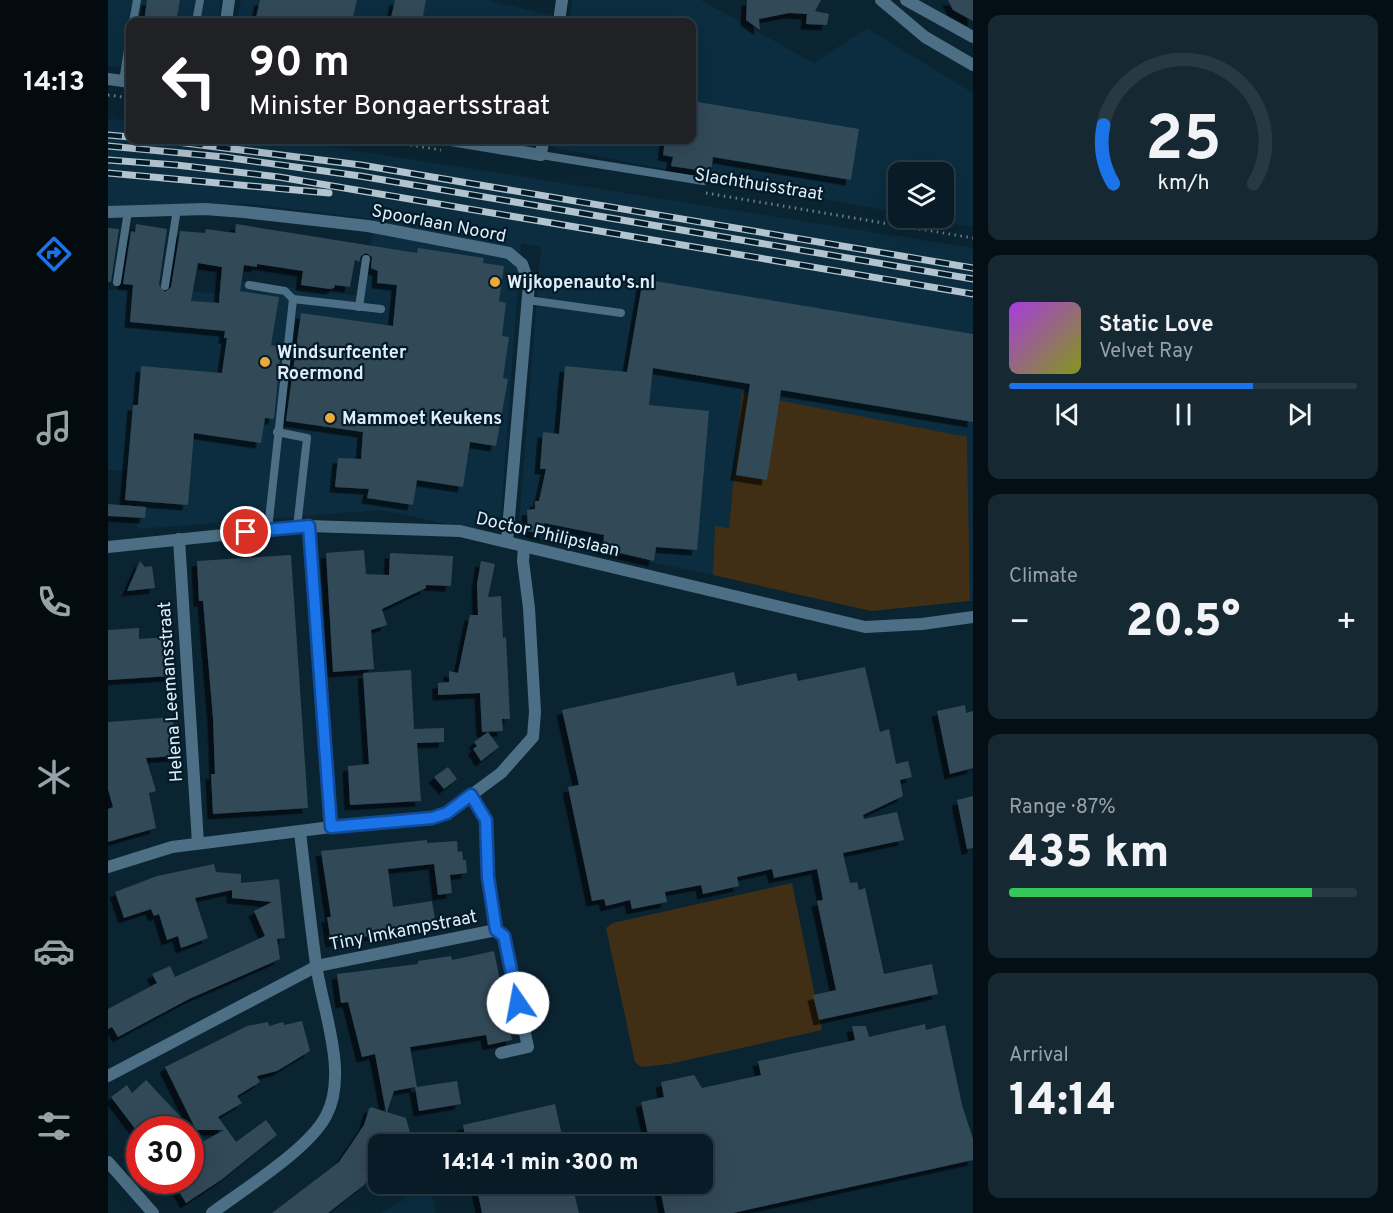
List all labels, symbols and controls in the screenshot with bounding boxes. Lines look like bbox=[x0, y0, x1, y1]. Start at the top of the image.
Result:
text: 90 m bbox=[249, 38, 350, 91]
icon: left bbox=[150, 42, 228, 120]
text: 14:13 bbox=[23, 66, 85, 100]
text: Minister Bongaertsstraat bbox=[249, 90, 550, 124]
text: 25 bbox=[1145, 103, 1221, 182]
map controls bbox=[888, 162, 954, 228]
button: layers bbox=[888, 162, 954, 228]
street label: Slachthuisstraat bbox=[693, 164, 825, 207]
text: km/h bbox=[1157, 171, 1209, 198]
street label: Spoorlaan Noord bbox=[370, 200, 508, 249]
icon: directions bbox=[33, 233, 75, 275]
place label: Wijkopenauto's.nl bbox=[507, 272, 655, 295]
marker: Wijkopenauto's.nl bbox=[488, 275, 502, 289]
text: Static Love bbox=[1099, 312, 1213, 339]
text: Velvet Ray bbox=[1099, 339, 1193, 365]
place label: Windsurfcenter Roermond bbox=[277, 342, 407, 386]
marker: Windsurfcenter Roermond bbox=[258, 355, 272, 369]
icon: previous bbox=[1051, 398, 1084, 431]
icon: pause bbox=[1167, 398, 1200, 431]
icon: next bbox=[1283, 398, 1316, 431]
icon: music bbox=[33, 407, 75, 449]
place label: Mammoet Keukens bbox=[342, 408, 502, 431]
marker: Mammoet Keukens bbox=[323, 411, 337, 425]
pin bbox=[220, 506, 271, 557]
street label: Doctor Philipslaan bbox=[473, 508, 622, 563]
icon: arrive bbox=[229, 515, 262, 548]
text: Climate bbox=[1009, 564, 1078, 590]
icon: phone bbox=[33, 581, 75, 623]
text: 20.5° bbox=[1126, 595, 1240, 652]
street label: Helena Leemansstraat bbox=[154, 601, 189, 783]
text: − bbox=[1009, 603, 1030, 645]
text: + bbox=[1336, 603, 1357, 645]
icon: climate bbox=[33, 756, 75, 798]
text: Range · 87% bbox=[1009, 795, 1116, 821]
text: 435 km bbox=[1009, 826, 1169, 883]
street label: Tiny Imkampstraat bbox=[327, 906, 479, 957]
icon: car bbox=[33, 930, 75, 972]
position arrow bbox=[486, 971, 550, 1035]
text: Arrival bbox=[1009, 1043, 1069, 1069]
text: 14:14 bbox=[1009, 1074, 1116, 1131]
icon: filters bbox=[33, 1105, 75, 1147]
speed limit sign: 30 bbox=[126, 1116, 204, 1194]
text: 14:14 · 1 min · 300 m bbox=[443, 1150, 638, 1177]

